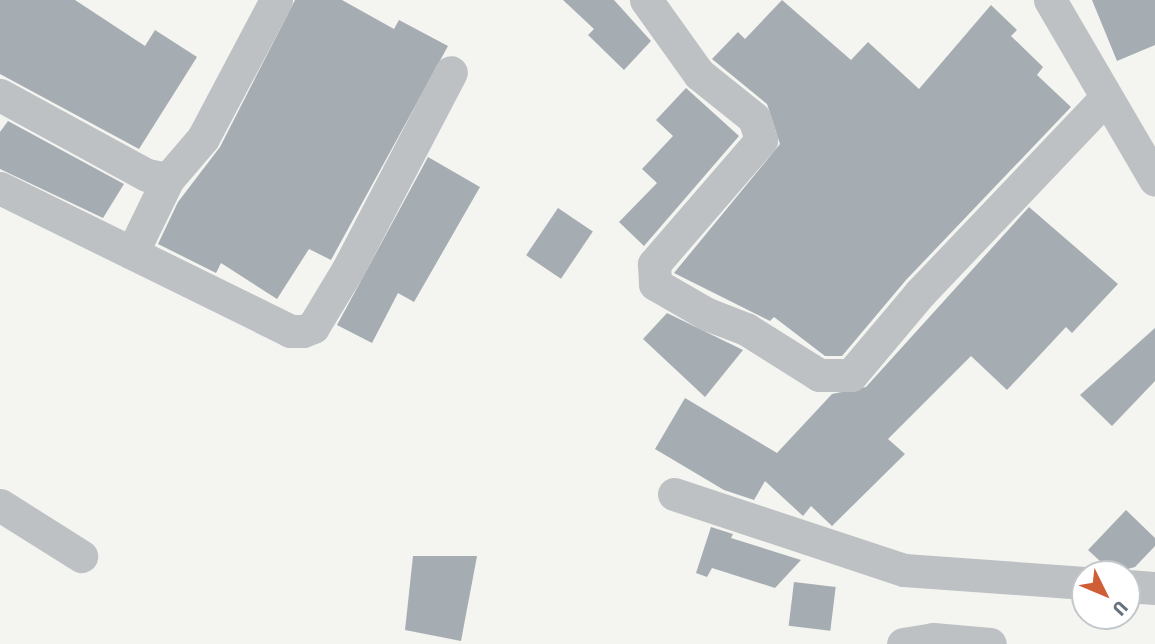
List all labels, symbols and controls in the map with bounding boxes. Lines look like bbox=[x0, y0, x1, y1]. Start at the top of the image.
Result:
north arrow bbox=[1071, 560, 1141, 630]
text: U bbox=[1108, 596, 1132, 620]

